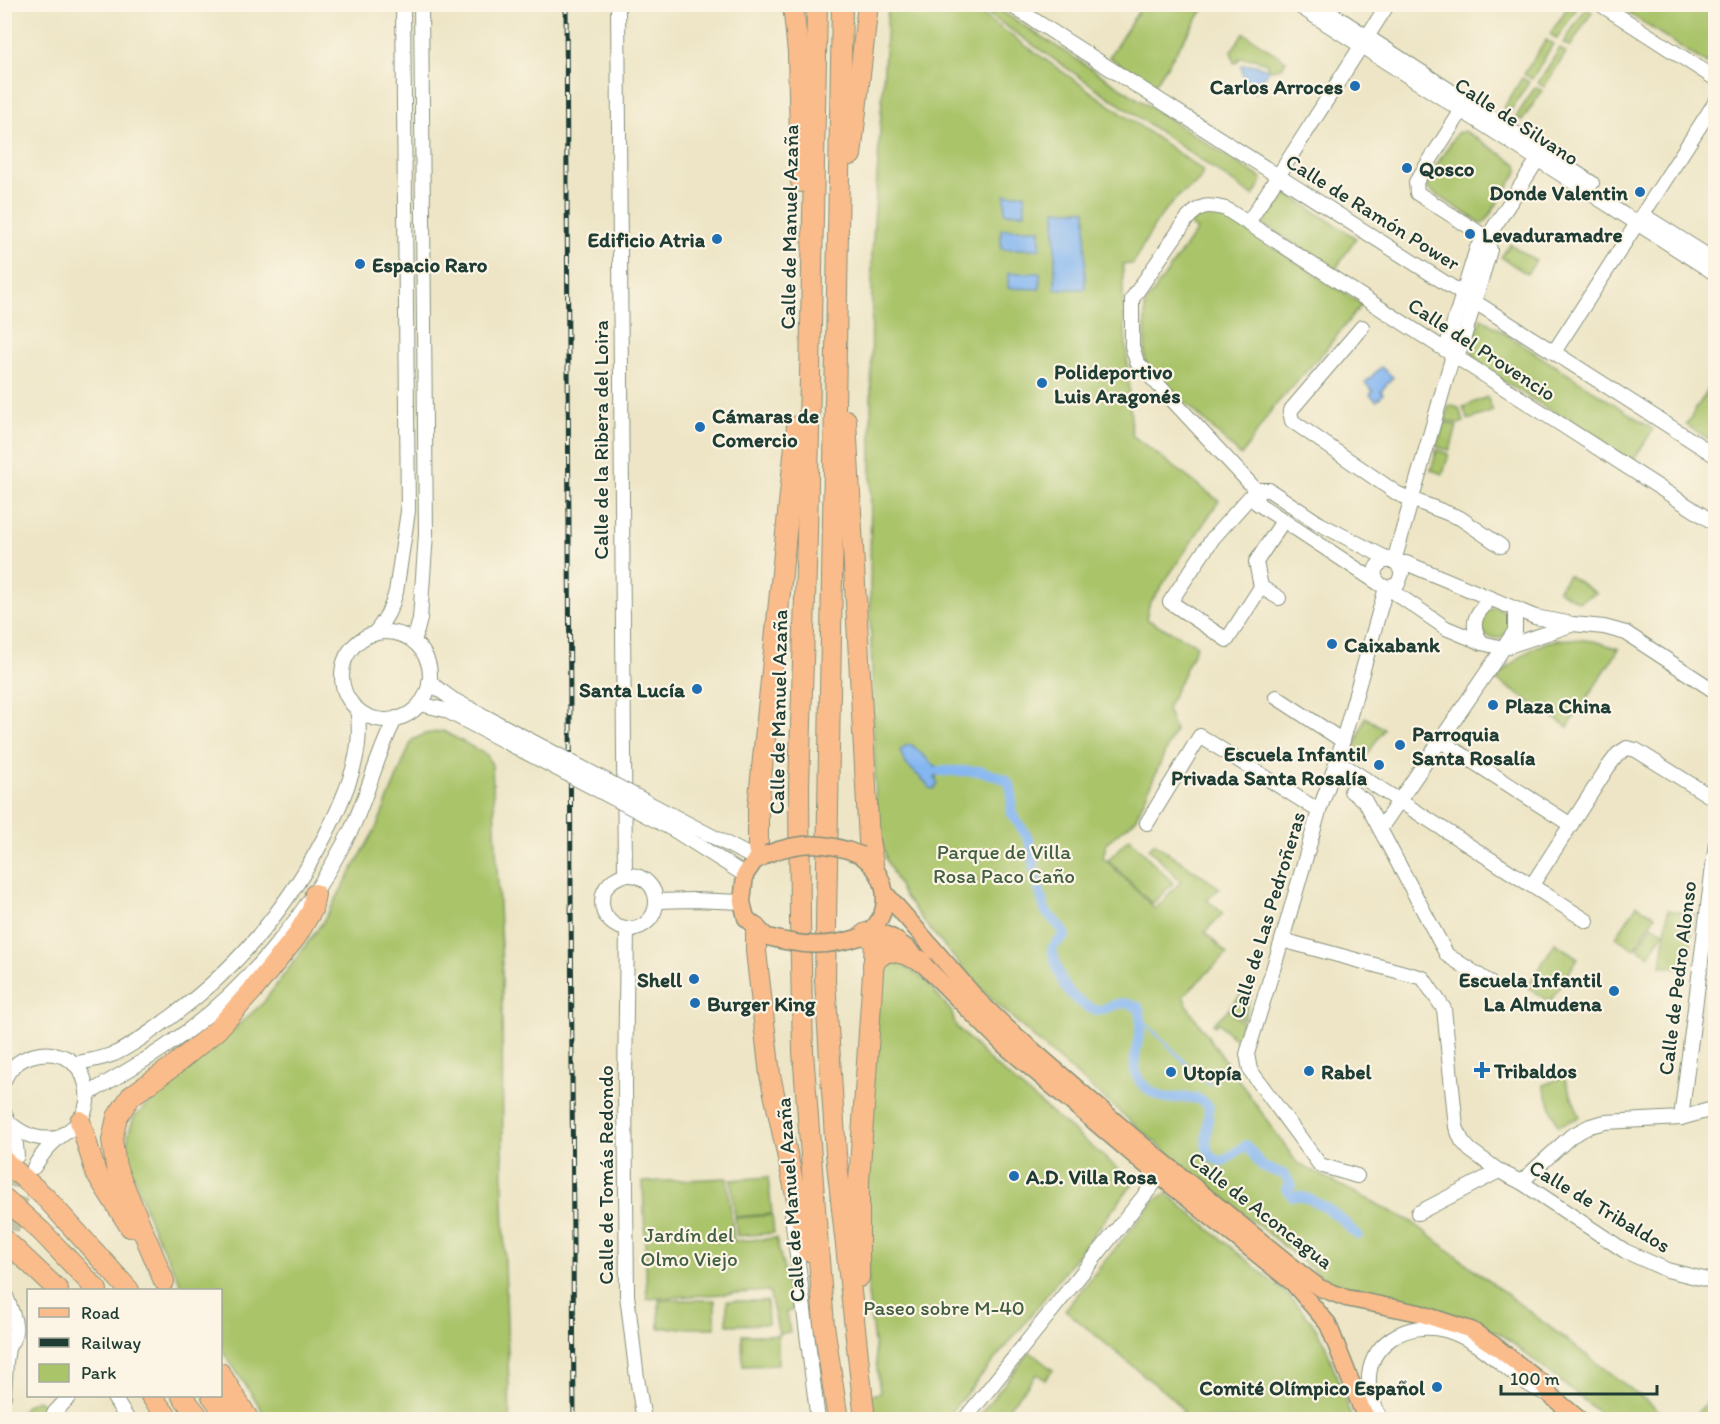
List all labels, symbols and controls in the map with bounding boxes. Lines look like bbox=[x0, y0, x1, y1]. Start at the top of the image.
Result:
street label: Calle de Silvano bbox=[1450, 72, 1584, 170]
place label: Carlos Arroces bbox=[1210, 74, 1343, 99]
marker: Carlos Arroces bbox=[1348, 79, 1362, 93]
street label: Calle de Manuel Azaña bbox=[775, 124, 803, 330]
street label: Calle de Ramón Power bbox=[1281, 148, 1465, 276]
place label: Qosco bbox=[1419, 156, 1475, 181]
marker: Qosco bbox=[1400, 161, 1414, 175]
place label: Donde Valentin bbox=[1489, 180, 1628, 205]
marker: Donde Valentin bbox=[1633, 185, 1647, 199]
place label: Levaduramadre bbox=[1482, 222, 1623, 247]
place label: Edificio Atria bbox=[587, 227, 706, 252]
marker: Levaduramadre bbox=[1463, 227, 1477, 241]
marker: Edificio Atria bbox=[710, 232, 724, 246]
place label: Espacio Raro bbox=[372, 252, 488, 278]
marker: Espacio Raro bbox=[353, 257, 367, 271]
street label: Calle del Provencio bbox=[1403, 292, 1561, 406]
street label: Calle de la Ribera del Loira bbox=[588, 320, 613, 560]
place label: Polideportivo Luis Aragonés bbox=[1054, 359, 1180, 409]
marker: Polideportivo Luis Aragonés bbox=[1035, 376, 1049, 390]
place label: Cámaras de Comercio bbox=[712, 403, 819, 452]
marker: Cámaras de Comercio bbox=[693, 420, 707, 434]
street label: Calle de Manuel Azaña bbox=[764, 609, 792, 815]
place label: Caixabank bbox=[1344, 632, 1441, 657]
marker: Caixabank bbox=[1325, 637, 1339, 651]
place label: Santa Lucía bbox=[579, 677, 686, 702]
marker: Santa Lucía bbox=[690, 682, 704, 696]
place label: Plaza China bbox=[1505, 693, 1612, 718]
marker: Plaza China bbox=[1486, 698, 1500, 712]
place label: Parroquia Santa Rosalía bbox=[1412, 721, 1536, 770]
marker: Parroquia Santa Rosalía bbox=[1393, 738, 1407, 752]
place label: Escuela Infantil Privada Santa Rosalía bbox=[1171, 741, 1368, 790]
marker: Escuela Infantil Privada Santa Rosalía bbox=[1372, 758, 1386, 772]
street label: Calle de Las Pedroñeras bbox=[1224, 809, 1310, 1021]
park label: Parque de Villa Rosa Paco Caño bbox=[933, 839, 1075, 888]
street label: Calle de Pedro Alonso bbox=[1653, 879, 1701, 1077]
place label: Shell bbox=[637, 967, 683, 992]
place label: Escuela Infantil La Almudena bbox=[1459, 967, 1603, 1016]
marker: Shell bbox=[687, 972, 701, 986]
marker: Escuela Infantil La Almudena bbox=[1607, 984, 1621, 998]
place label: Burger King bbox=[707, 991, 816, 1017]
marker: Burger King bbox=[688, 996, 702, 1010]
place label: Tribaldos bbox=[1493, 1058, 1577, 1083]
place label: Rabel bbox=[1321, 1059, 1373, 1084]
place label: Utopía bbox=[1183, 1060, 1242, 1086]
marker: Tribaldos bbox=[1475, 1063, 1489, 1077]
marker: Rabel bbox=[1302, 1064, 1316, 1078]
street label: Calle de Tomás Redondo bbox=[593, 1065, 618, 1285]
marker: Utopía bbox=[1164, 1065, 1178, 1079]
street label: Calle de Manuel Azaña bbox=[770, 1097, 810, 1303]
street label: Calle de Aconcagua bbox=[1184, 1146, 1338, 1274]
street label: Calle de Tribaldos bbox=[1525, 1154, 1675, 1258]
place label: A.D. Villa Rosa bbox=[1025, 1164, 1158, 1189]
marker: A.D. Villa Rosa bbox=[1007, 1169, 1021, 1183]
park label: Jardín del Olmo Viejo bbox=[640, 1222, 738, 1271]
legend bbox=[27, 1289, 222, 1397]
park label: Paseo sobre M-40 bbox=[863, 1295, 1025, 1320]
text: Road bbox=[81, 1302, 120, 1324]
text: Railway bbox=[81, 1332, 142, 1354]
scale bar bbox=[1501, 1358, 1657, 1396]
text: Park bbox=[81, 1362, 116, 1384]
text: 100 m bbox=[1510, 1368, 1560, 1390]
place label: Comité Olímpico Español bbox=[1199, 1375, 1426, 1401]
marker: Comité Olímpico Español bbox=[1430, 1380, 1444, 1394]

